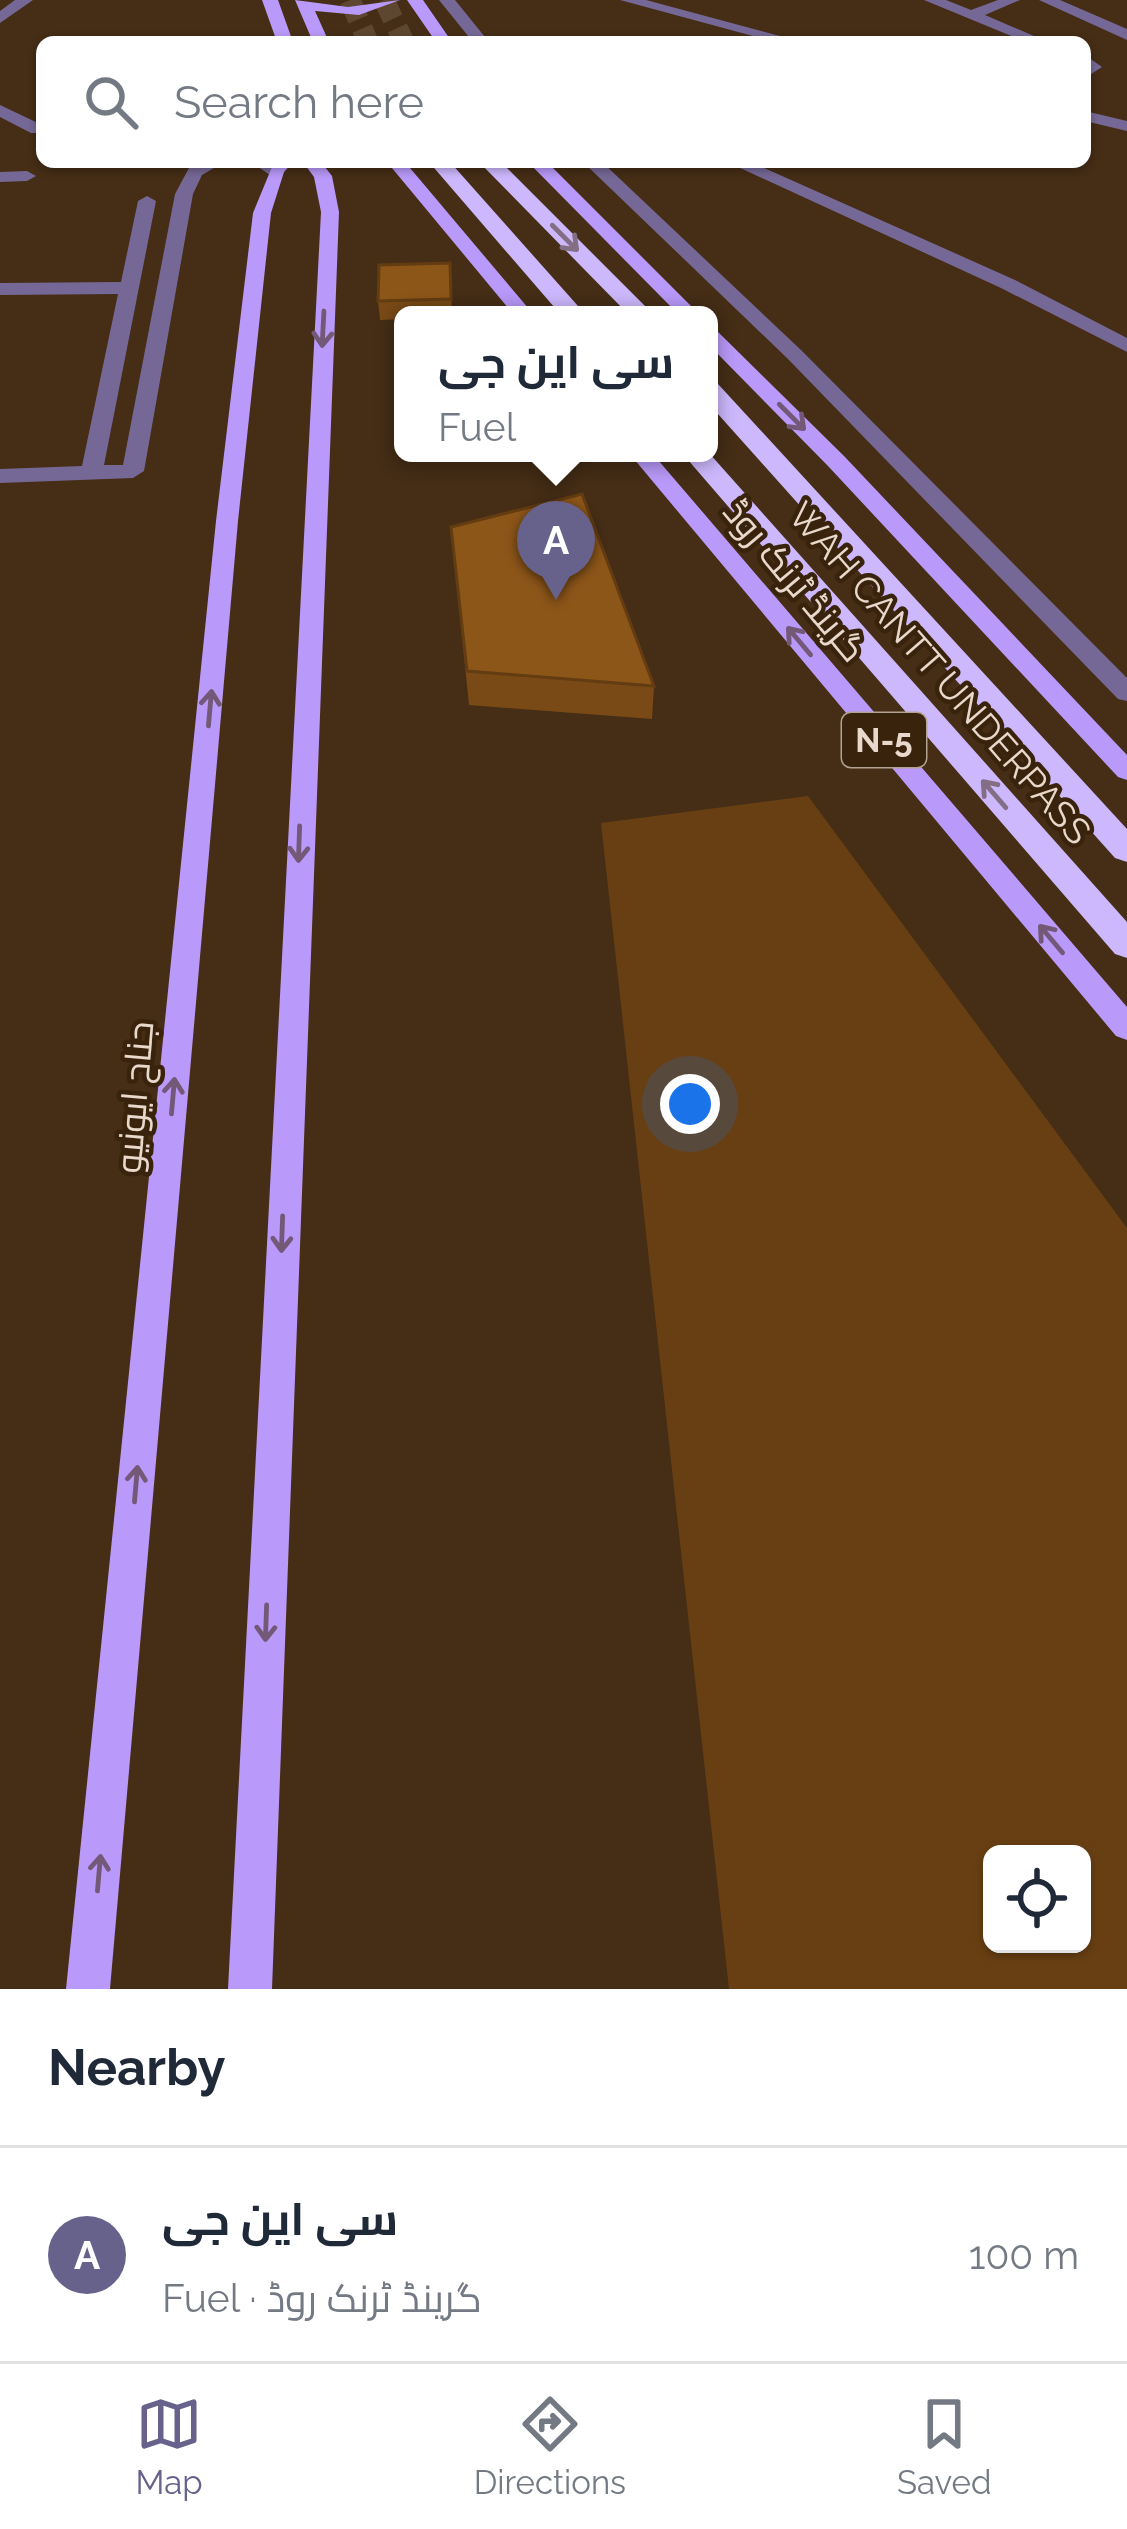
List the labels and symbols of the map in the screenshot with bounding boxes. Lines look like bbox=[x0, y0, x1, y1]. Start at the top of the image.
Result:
one-way arrow bbox=[550, 223, 580, 253]
one-way arrow bbox=[312, 308, 335, 347]
one-way arrow bbox=[777, 402, 806, 431]
street label: گرینڈ ٹرنک روڈ bbox=[715, 490, 875, 670]
street label: WAH CANTT UNDERPASS bbox=[780, 494, 1100, 852]
pin: A bbox=[517, 501, 595, 600]
one-way arrow bbox=[786, 626, 814, 657]
one-way arrow bbox=[199, 689, 222, 728]
road number: N-5 bbox=[842, 713, 926, 767]
one-way arrow bbox=[981, 779, 1008, 810]
one-way arrow bbox=[287, 824, 310, 863]
one-way arrow bbox=[1038, 924, 1066, 955]
street label: جناح ایونیو bbox=[106, 1019, 166, 1175]
your location bbox=[660, 1074, 720, 1134]
one-way arrow bbox=[162, 1077, 185, 1116]
one-way arrow bbox=[270, 1214, 293, 1253]
one-way arrow bbox=[125, 1465, 148, 1504]
one-way arrow bbox=[254, 1603, 277, 1642]
one-way arrow bbox=[88, 1854, 111, 1893]

